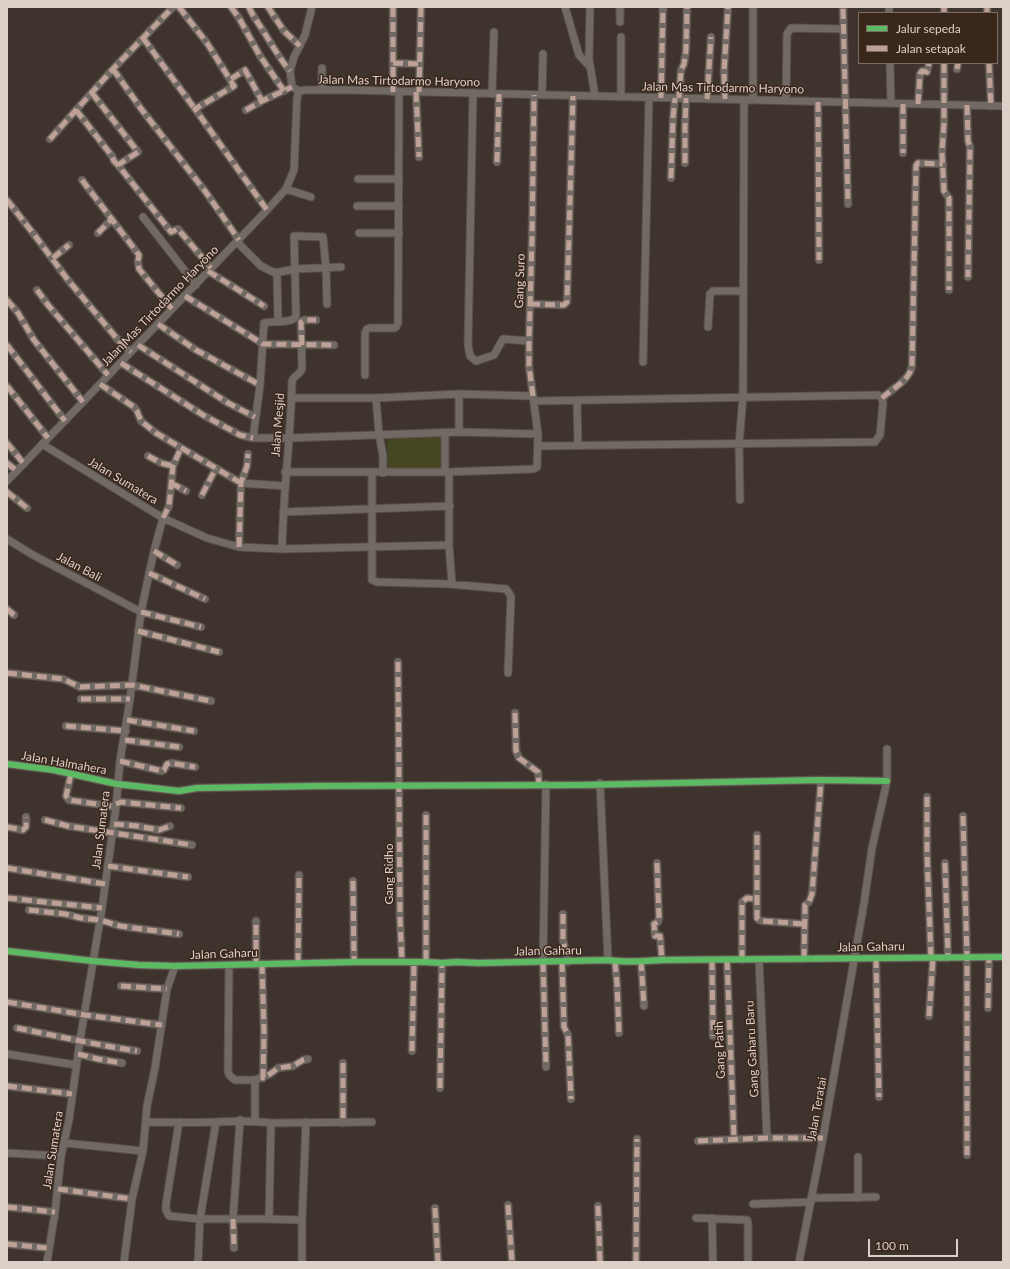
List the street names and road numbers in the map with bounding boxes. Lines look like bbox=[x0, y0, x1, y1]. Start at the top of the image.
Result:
street label: Jalan Mas Tirtodarmo Haryono bbox=[318, 72, 480, 90]
street label: Jalan Mas Tirtodarmo Haryono bbox=[642, 79, 804, 97]
street label: Jalan Mas Tirtodarmo Haryono bbox=[98, 243, 222, 369]
street label: Gang Suro bbox=[512, 253, 528, 309]
street label: Jalan Mesjid bbox=[269, 392, 287, 458]
street label: Jalan Sumatera bbox=[85, 454, 161, 508]
street label: Jalan Bali bbox=[54, 549, 104, 585]
street label: Jalan Halmahera bbox=[20, 748, 108, 778]
street label: Jalan Sumatera bbox=[89, 790, 113, 870]
street label: Gang Ridho bbox=[382, 843, 396, 905]
street label: Jalan Gaharu bbox=[837, 939, 905, 955]
street label: Jalan Gaharu bbox=[514, 943, 582, 959]
street label: Jalan Gaharu bbox=[190, 946, 258, 962]
street label: Gang Gaharu Baru bbox=[742, 1000, 762, 1098]
street label: Gang Patih bbox=[712, 1021, 728, 1079]
street label: Jalan Teratai bbox=[804, 1076, 830, 1142]
street label: Jalan Sumatera bbox=[40, 1110, 66, 1190]

